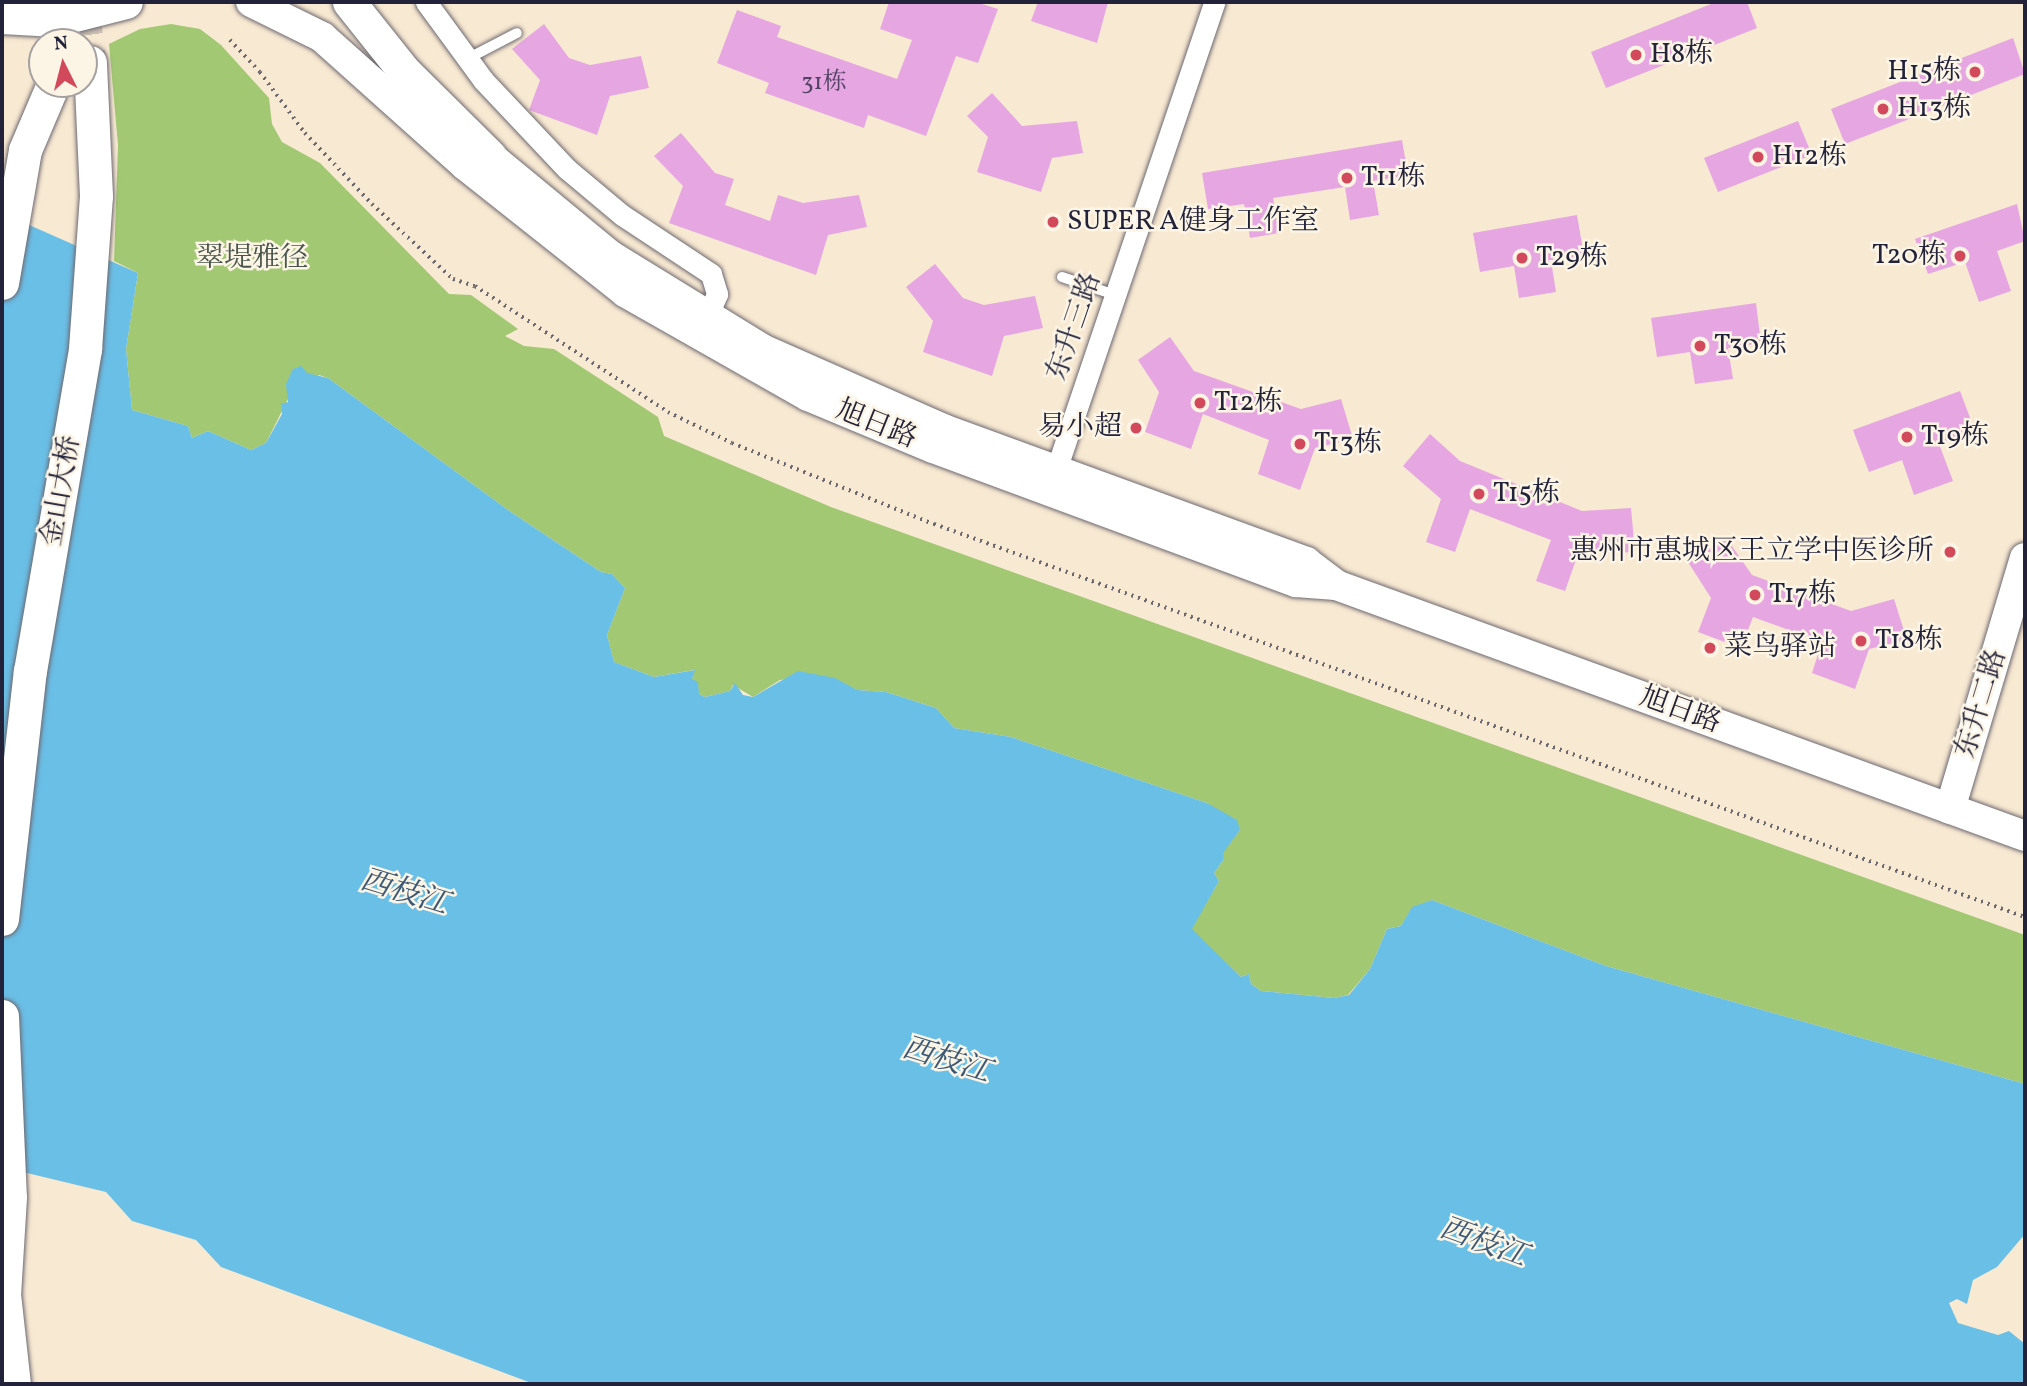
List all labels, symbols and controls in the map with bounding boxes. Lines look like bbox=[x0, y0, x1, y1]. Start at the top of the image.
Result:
north arrow bbox=[28, 28, 98, 98]
text: N bbox=[53, 30, 69, 58]
place label: H8栋 bbox=[1650, 38, 1713, 72]
marker: H8栋 bbox=[1628, 47, 1644, 63]
place label: H15栋 bbox=[1888, 55, 1961, 89]
marker: H15栋 bbox=[1967, 64, 1983, 80]
house number: 31栋 bbox=[801, 70, 847, 98]
place label: H13栋 bbox=[1897, 92, 1971, 126]
marker: H13栋 bbox=[1875, 101, 1891, 117]
place label: H12栋 bbox=[1772, 140, 1847, 174]
marker: H12栋 bbox=[1750, 149, 1766, 165]
place label: T11栋 bbox=[1361, 161, 1425, 195]
marker: T11栋 bbox=[1339, 170, 1355, 186]
place label: SUPER A健身工作室 bbox=[1067, 205, 1319, 239]
marker: SUPER A健身工作室 bbox=[1045, 214, 1061, 230]
place label: T20栋 bbox=[1872, 239, 1946, 273]
place label: T29栋 bbox=[1536, 241, 1608, 275]
park label: 翠堤雅径 bbox=[196, 242, 308, 276]
marker: T20栋 bbox=[1952, 248, 1968, 264]
marker: T29栋 bbox=[1514, 250, 1530, 266]
street label: 东升三路 bbox=[1041, 269, 1109, 385]
place label: T30栋 bbox=[1714, 329, 1787, 363]
marker: T30栋 bbox=[1692, 338, 1708, 354]
place label: T12栋 bbox=[1214, 386, 1283, 420]
street label: 旭日路 bbox=[831, 394, 921, 456]
marker: T12栋 bbox=[1192, 395, 1208, 411]
place label: 易小超 bbox=[1038, 411, 1122, 445]
marker: 易小超 bbox=[1128, 420, 1144, 436]
place label: T19栋 bbox=[1921, 420, 1989, 454]
place label: T13栋 bbox=[1314, 427, 1382, 461]
marker: T19栋 bbox=[1899, 429, 1915, 445]
street label: 金山大桥 bbox=[36, 433, 88, 549]
marker: T13栋 bbox=[1292, 436, 1308, 452]
place label: T15栋 bbox=[1493, 477, 1560, 511]
marker: T15栋 bbox=[1471, 486, 1487, 502]
place label: 惠州市惠城区王立学中医诊所 bbox=[1570, 535, 1934, 569]
marker: 惠州市惠城区王立学中医诊所 bbox=[1940, 542, 1960, 562]
place label: T17栋 bbox=[1769, 578, 1836, 612]
marker: T17栋 bbox=[1747, 587, 1763, 603]
place label: T18栋 bbox=[1875, 624, 1943, 658]
place label: 菜鸟驿站 bbox=[1724, 631, 1836, 665]
marker: T18栋 bbox=[1853, 633, 1869, 649]
marker: 菜鸟驿站 bbox=[1702, 640, 1718, 656]
street label: 东升二路 bbox=[1950, 646, 2014, 762]
street label: 旭日路 bbox=[1635, 681, 1725, 741]
water label: 西枝江 bbox=[356, 863, 452, 923]
water label: 西枝江 bbox=[898, 1031, 994, 1091]
water label: 西枝江 bbox=[1435, 1211, 1531, 1275]

